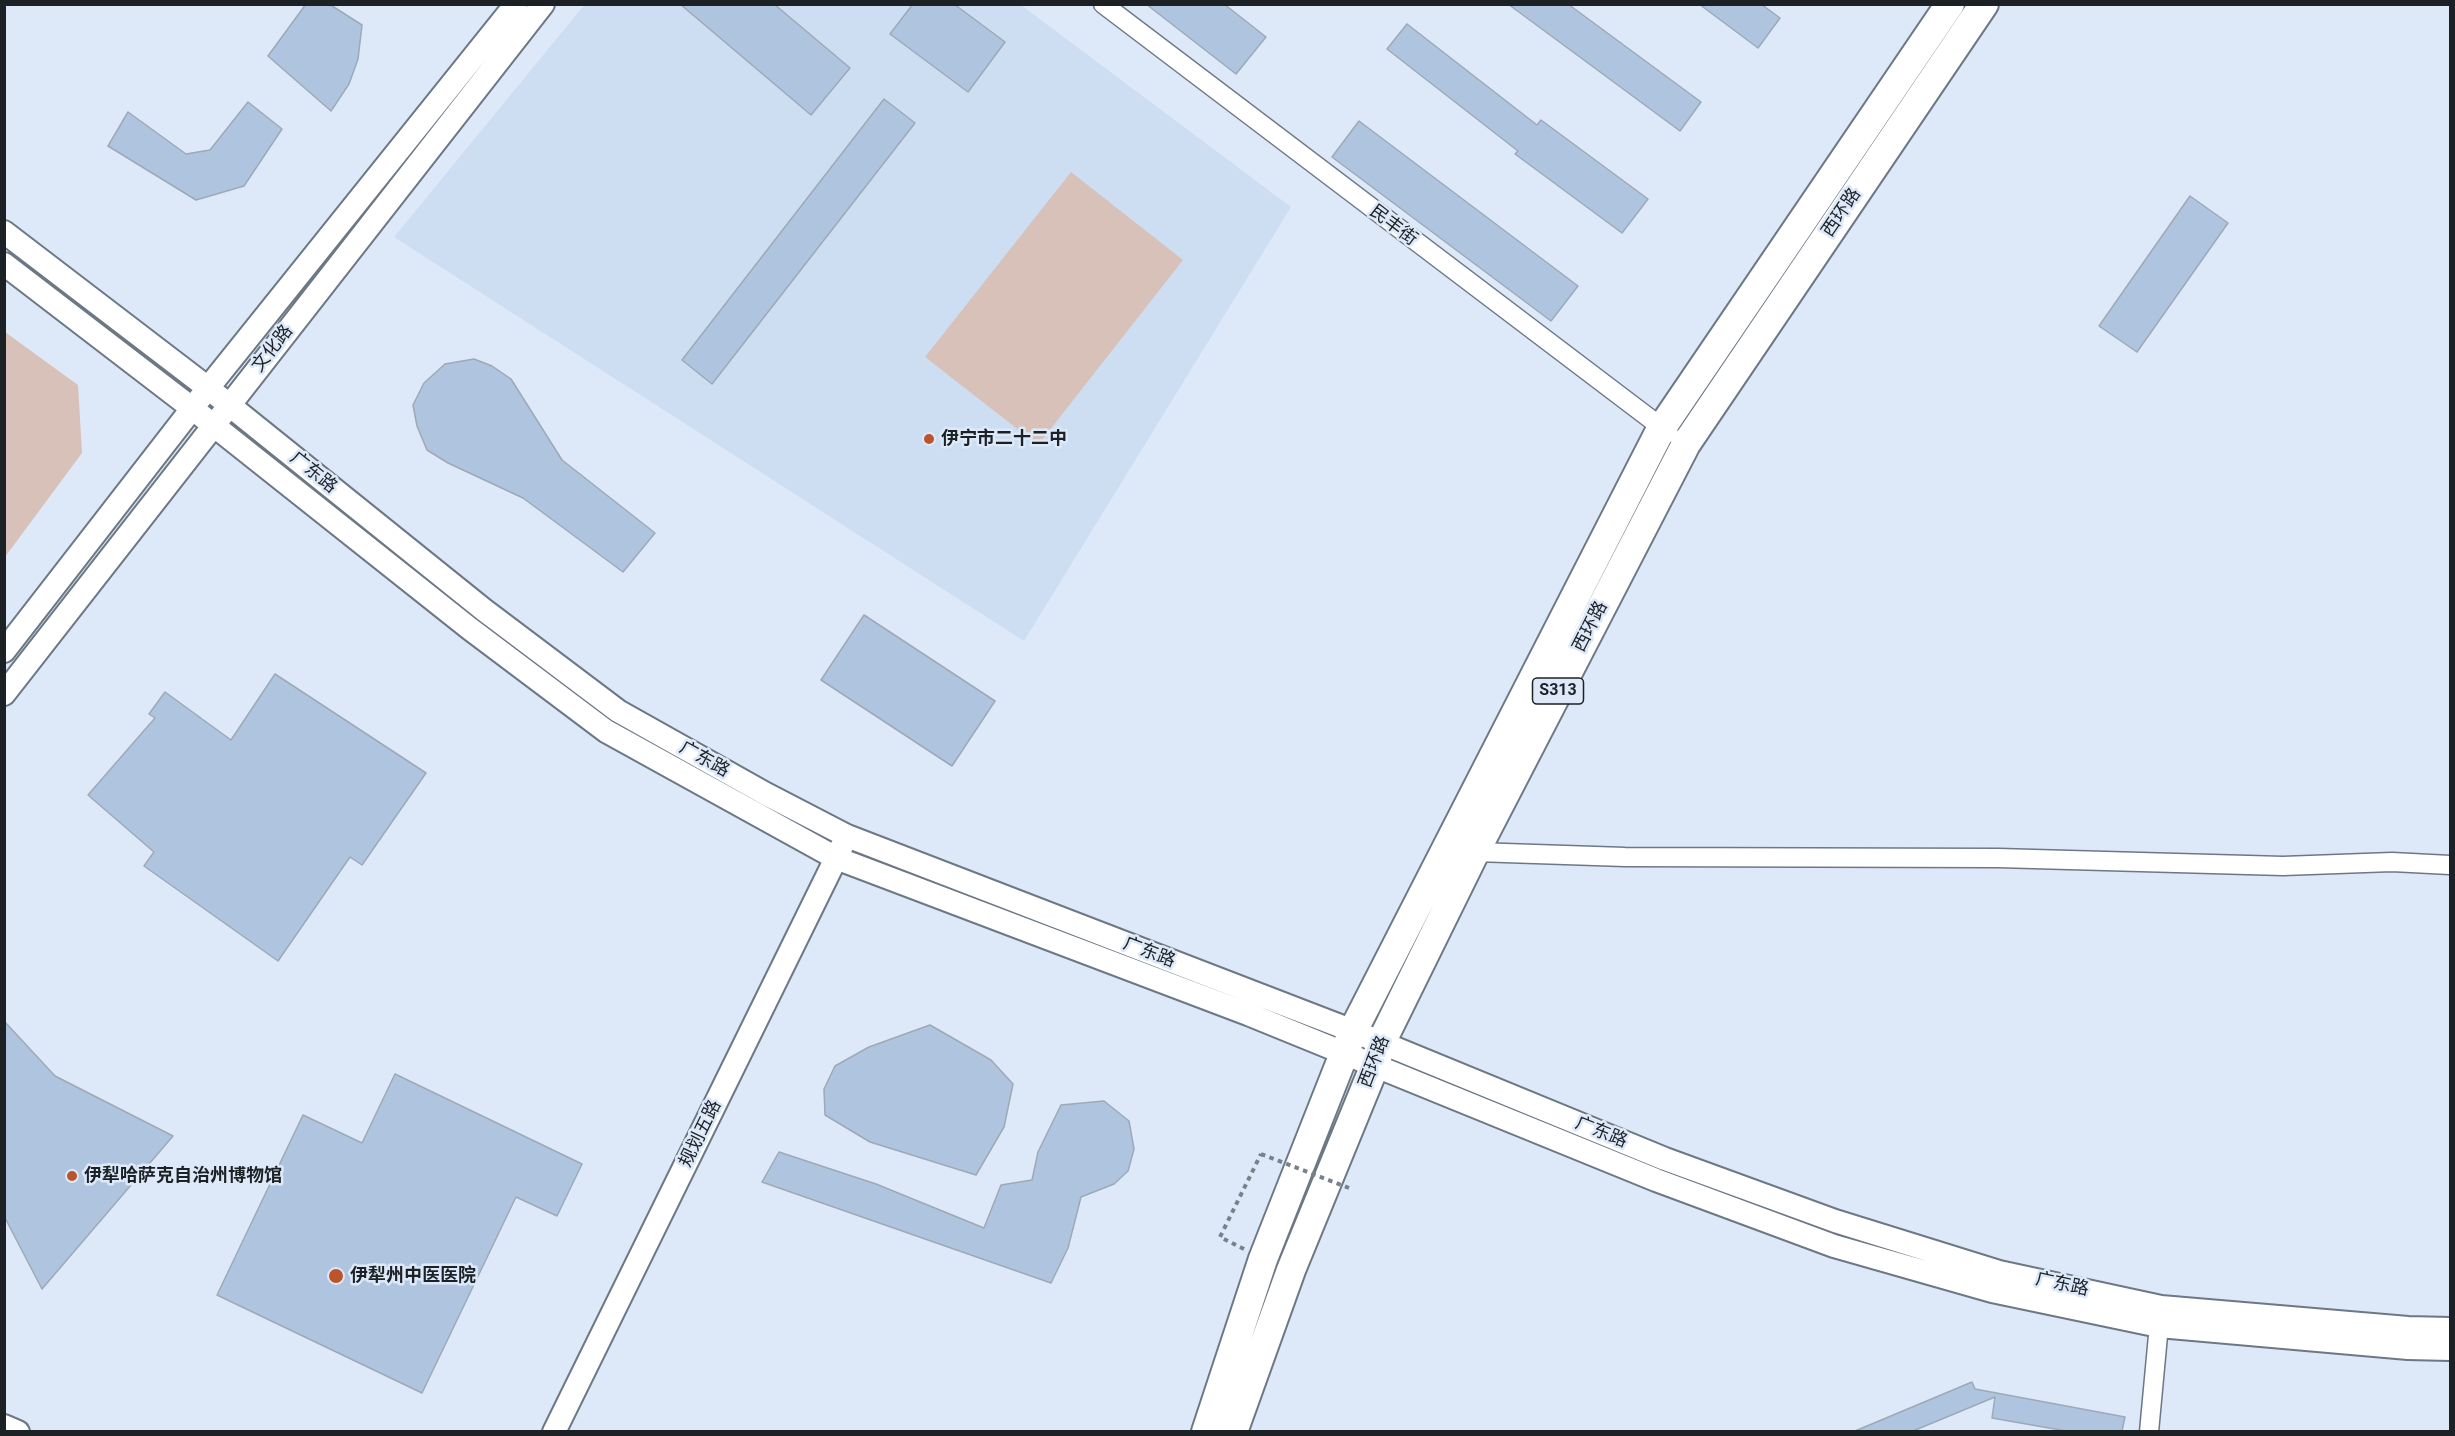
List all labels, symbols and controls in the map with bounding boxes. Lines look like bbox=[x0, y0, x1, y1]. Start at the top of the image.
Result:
street label: 西环路 bbox=[1818, 185, 1866, 241]
street label: 民丰街 bbox=[1365, 201, 1421, 251]
street label: 文化路 bbox=[248, 321, 298, 377]
place label: 伊宁市二十二中 bbox=[941, 428, 1067, 450]
marker: 伊宁市二十二中 bbox=[922, 432, 936, 446]
street label: 广东路 bbox=[285, 448, 341, 498]
street label: 西环路 bbox=[1569, 598, 1613, 656]
road number: S313 bbox=[1532, 678, 1584, 704]
street label: 广东路 bbox=[675, 737, 733, 783]
street label: 广东路 bbox=[1120, 933, 1178, 973]
street label: 西环路 bbox=[1355, 1033, 1395, 1091]
street label: 规划五路 bbox=[676, 1097, 726, 1171]
street label: 广东路 bbox=[1572, 1113, 1630, 1153]
place label: 伊犁哈萨克自治州博物馆 bbox=[84, 1165, 282, 1187]
marker: 伊犁哈萨克自治州博物馆 bbox=[65, 1169, 79, 1183]
place label: 伊犁州中医医院 bbox=[350, 1265, 476, 1287]
marker: 伊犁州中医医院 bbox=[327, 1267, 345, 1285]
street label: 广东路 bbox=[2033, 1269, 2091, 1301]

